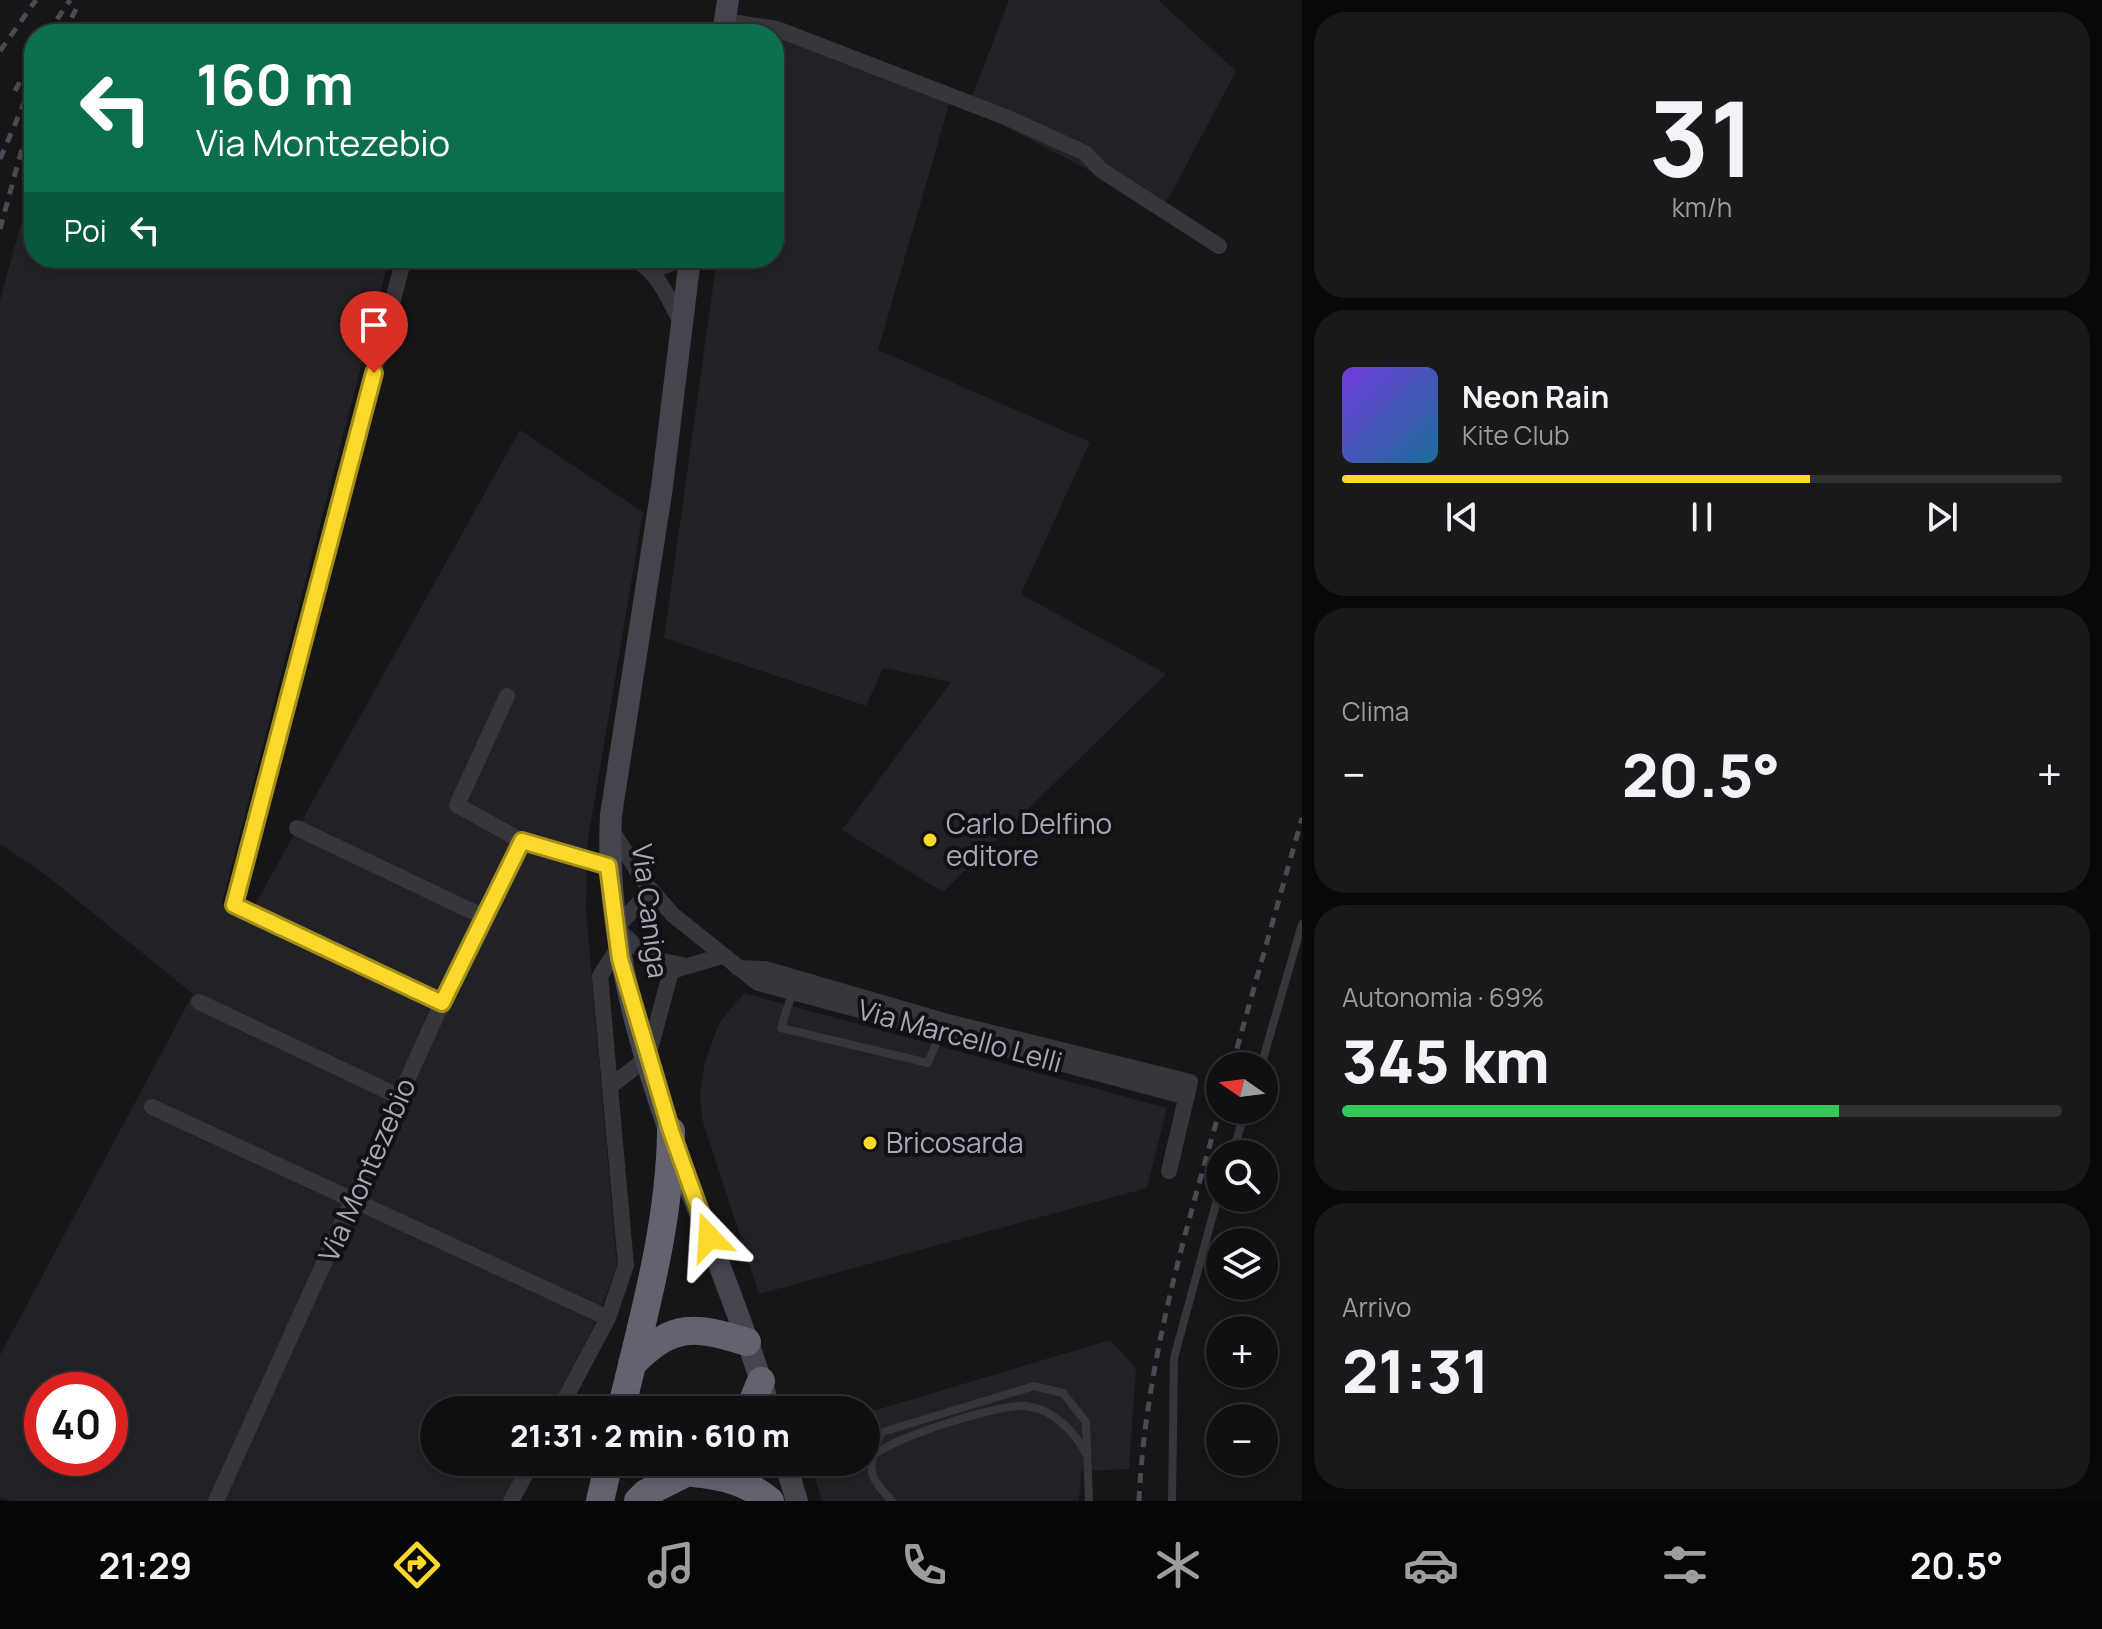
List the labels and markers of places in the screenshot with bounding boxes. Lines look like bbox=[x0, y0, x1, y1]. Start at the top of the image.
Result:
pin bbox=[340, 291, 408, 373]
place label: Carlo Delfino editore bbox=[946, 804, 1112, 874]
marker: Carlo Delfino editore bbox=[921, 831, 939, 849]
place label: Bricosarda bbox=[886, 1123, 1024, 1161]
marker: Bricosarda bbox=[861, 1134, 879, 1152]

